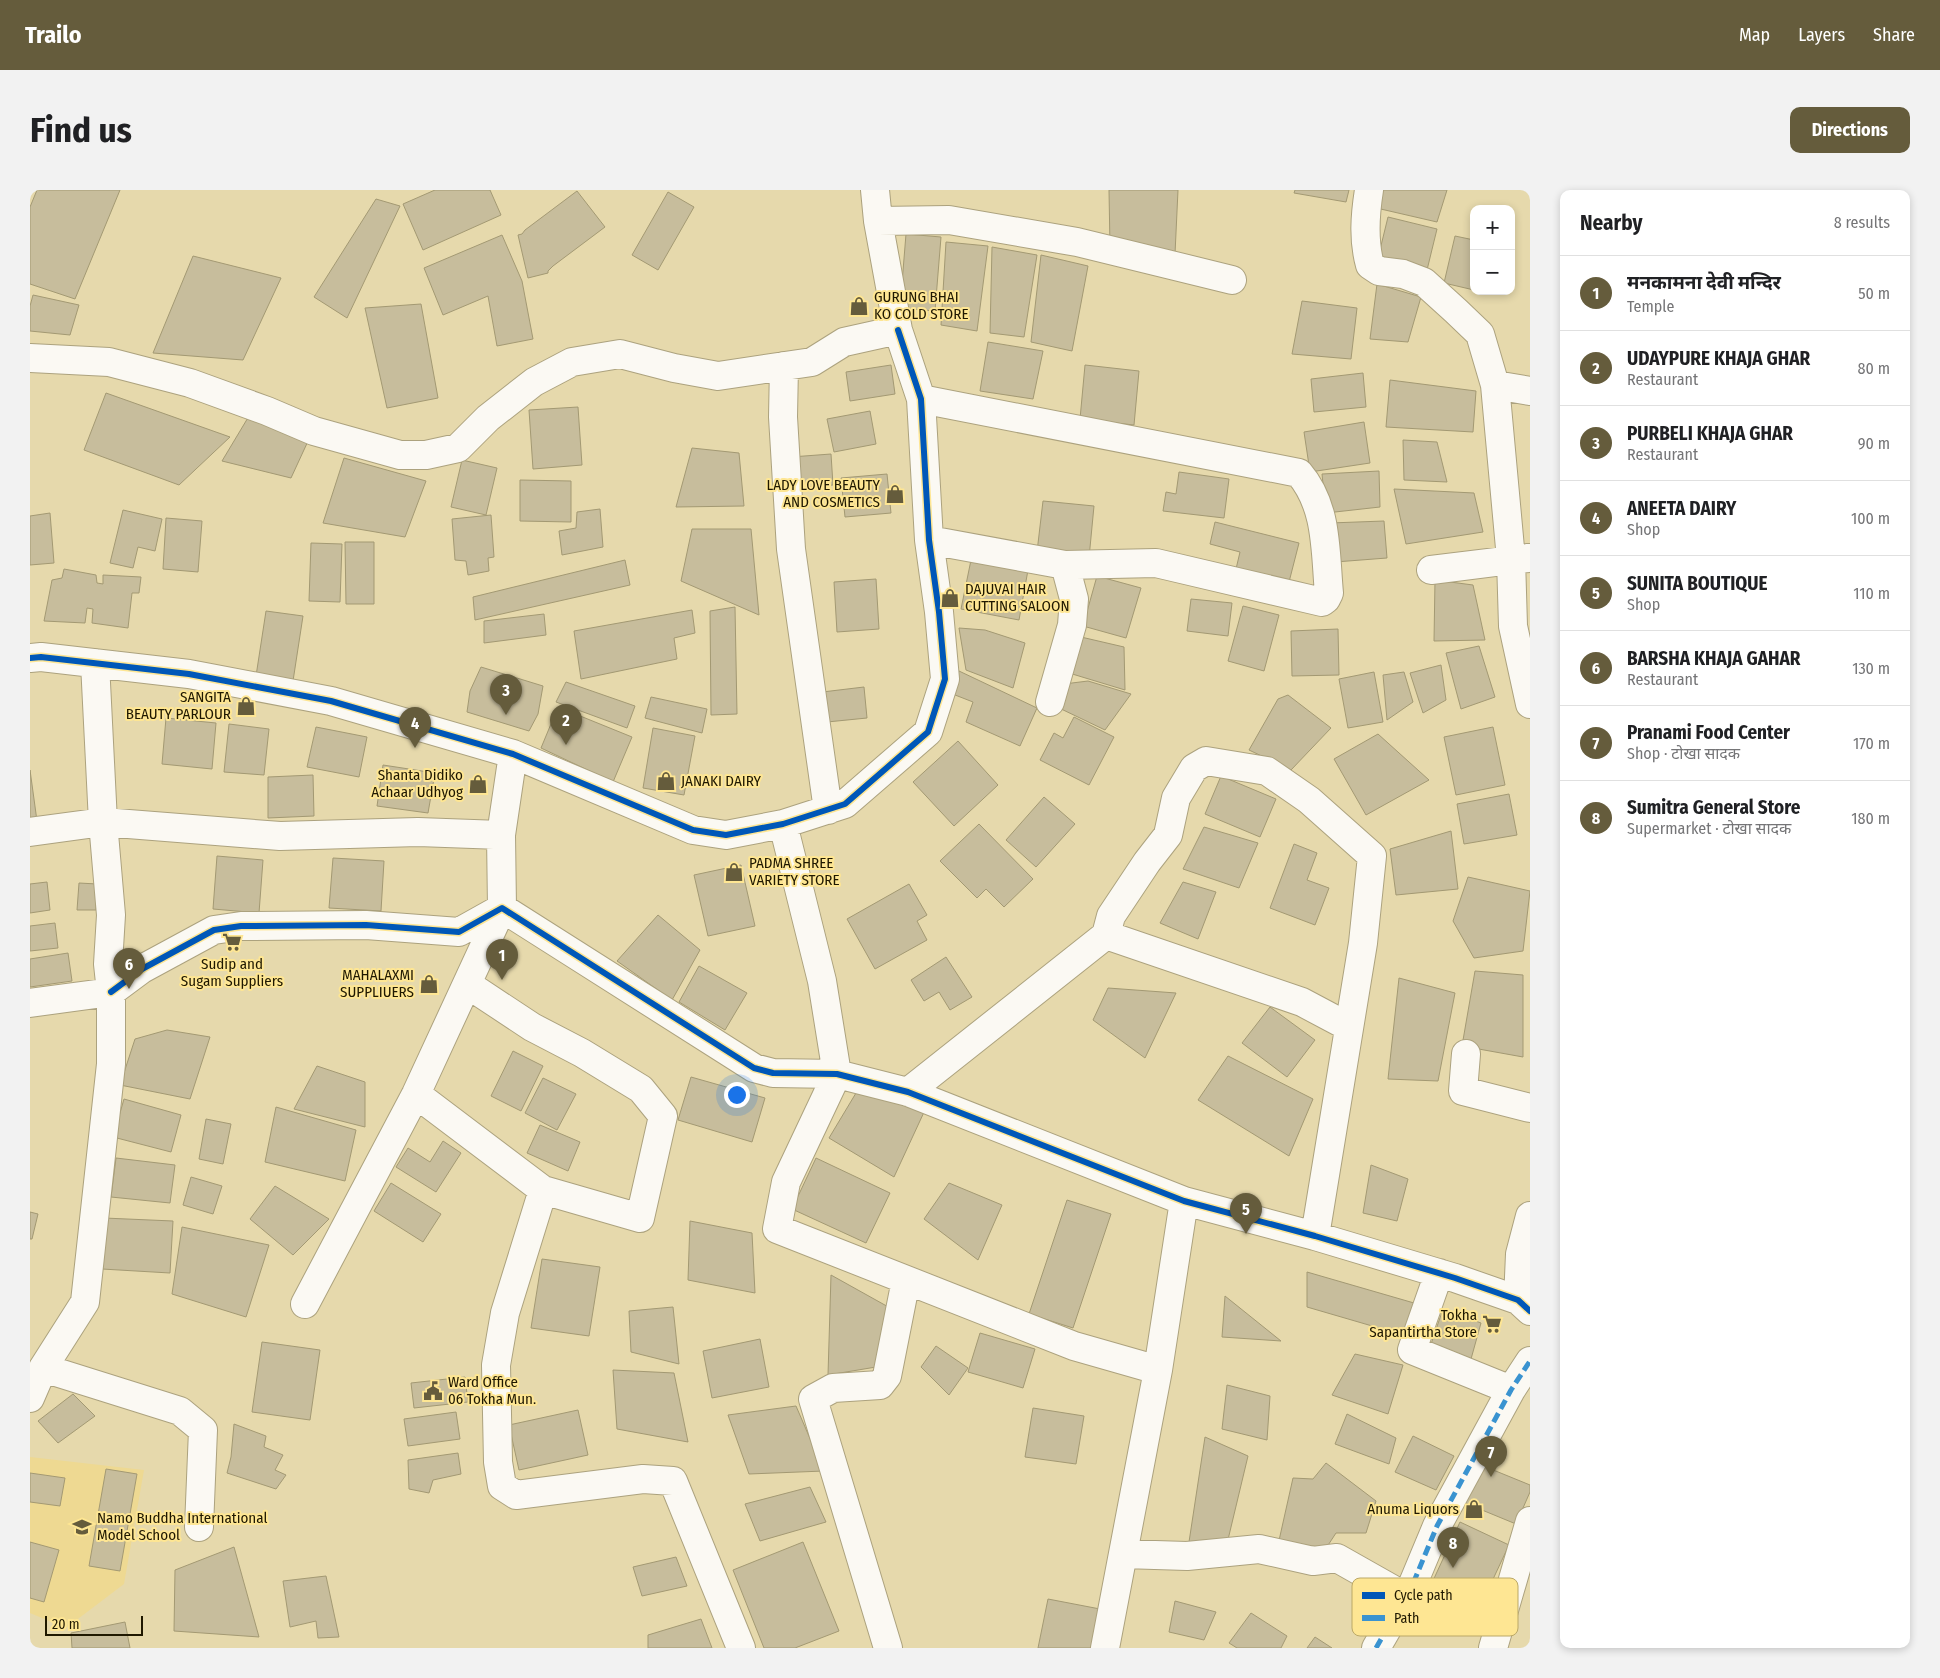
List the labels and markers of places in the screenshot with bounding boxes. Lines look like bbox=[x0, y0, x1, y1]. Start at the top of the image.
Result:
place label: GURUNG BHAI KO COLD STORE bbox=[874, 288, 968, 323]
shop icon: GURUNG BHAI KO COLD STORE bbox=[848, 295, 870, 317]
place label: LADY LOVE BEAUTY AND COSMETICS bbox=[766, 476, 881, 511]
shop icon: LADY LOVE BEAUTY AND COSMETICS bbox=[884, 483, 906, 505]
place label: DAJUVAI HAIR CUTTING SALOON bbox=[965, 580, 1070, 615]
shop icon: DAJUVAI HAIR CUTTING SALOON bbox=[939, 587, 961, 609]
pin: 3 bbox=[490, 674, 522, 715]
place label: SANGITA BEAUTY PARLOUR bbox=[126, 688, 231, 723]
shop icon: SANGITA BEAUTY PARLOUR bbox=[235, 695, 257, 717]
pin: 2 bbox=[550, 704, 582, 745]
pin: 4 bbox=[399, 707, 431, 748]
place label: Shanta Didiko Achaar Udhyog bbox=[371, 766, 463, 801]
shop icon: JANAKI DAIRY bbox=[655, 770, 677, 792]
place label: JANAKI DAIRY bbox=[681, 772, 762, 790]
shop icon: Shanta Didiko Achaar Udhyog bbox=[467, 773, 489, 795]
place label: PADMA SHREE VARIETY STORE bbox=[749, 854, 840, 889]
shop icon: PADMA SHREE VARIETY STORE bbox=[723, 861, 745, 883]
supermarket icon: Sudip and Sugam Suppliers bbox=[221, 931, 243, 953]
pin: 1 bbox=[486, 939, 518, 980]
pin: 6 bbox=[113, 948, 145, 989]
place label: Sudip and Sugam Suppliers bbox=[181, 955, 283, 990]
place label: MAHALAXMI SUPPLIUERS bbox=[340, 966, 414, 1001]
shop icon: MAHALAXMI SUPPLIUERS bbox=[418, 973, 440, 995]
pin: 5 bbox=[1230, 1193, 1262, 1234]
place label: Tokha Sapantirtha Store bbox=[1369, 1306, 1477, 1341]
supermarket icon: Tokha Sapantirtha Store bbox=[1481, 1313, 1503, 1335]
place label: Ward Office 06 Tokha Mun. bbox=[448, 1373, 536, 1408]
public building icon: Ward Office 06 Tokha Mun. bbox=[422, 1380, 444, 1402]
pin: 7 bbox=[1475, 1436, 1507, 1477]
shop icon: Anuma Liquors bbox=[1463, 1498, 1485, 1520]
place label: Anuma Liquors bbox=[1367, 1500, 1459, 1518]
place label: Namo Buddha International Model School bbox=[97, 1509, 267, 1544]
school or university icon: Namo Buddha International Model School bbox=[71, 1516, 93, 1538]
pin: 8 bbox=[1437, 1527, 1469, 1568]

